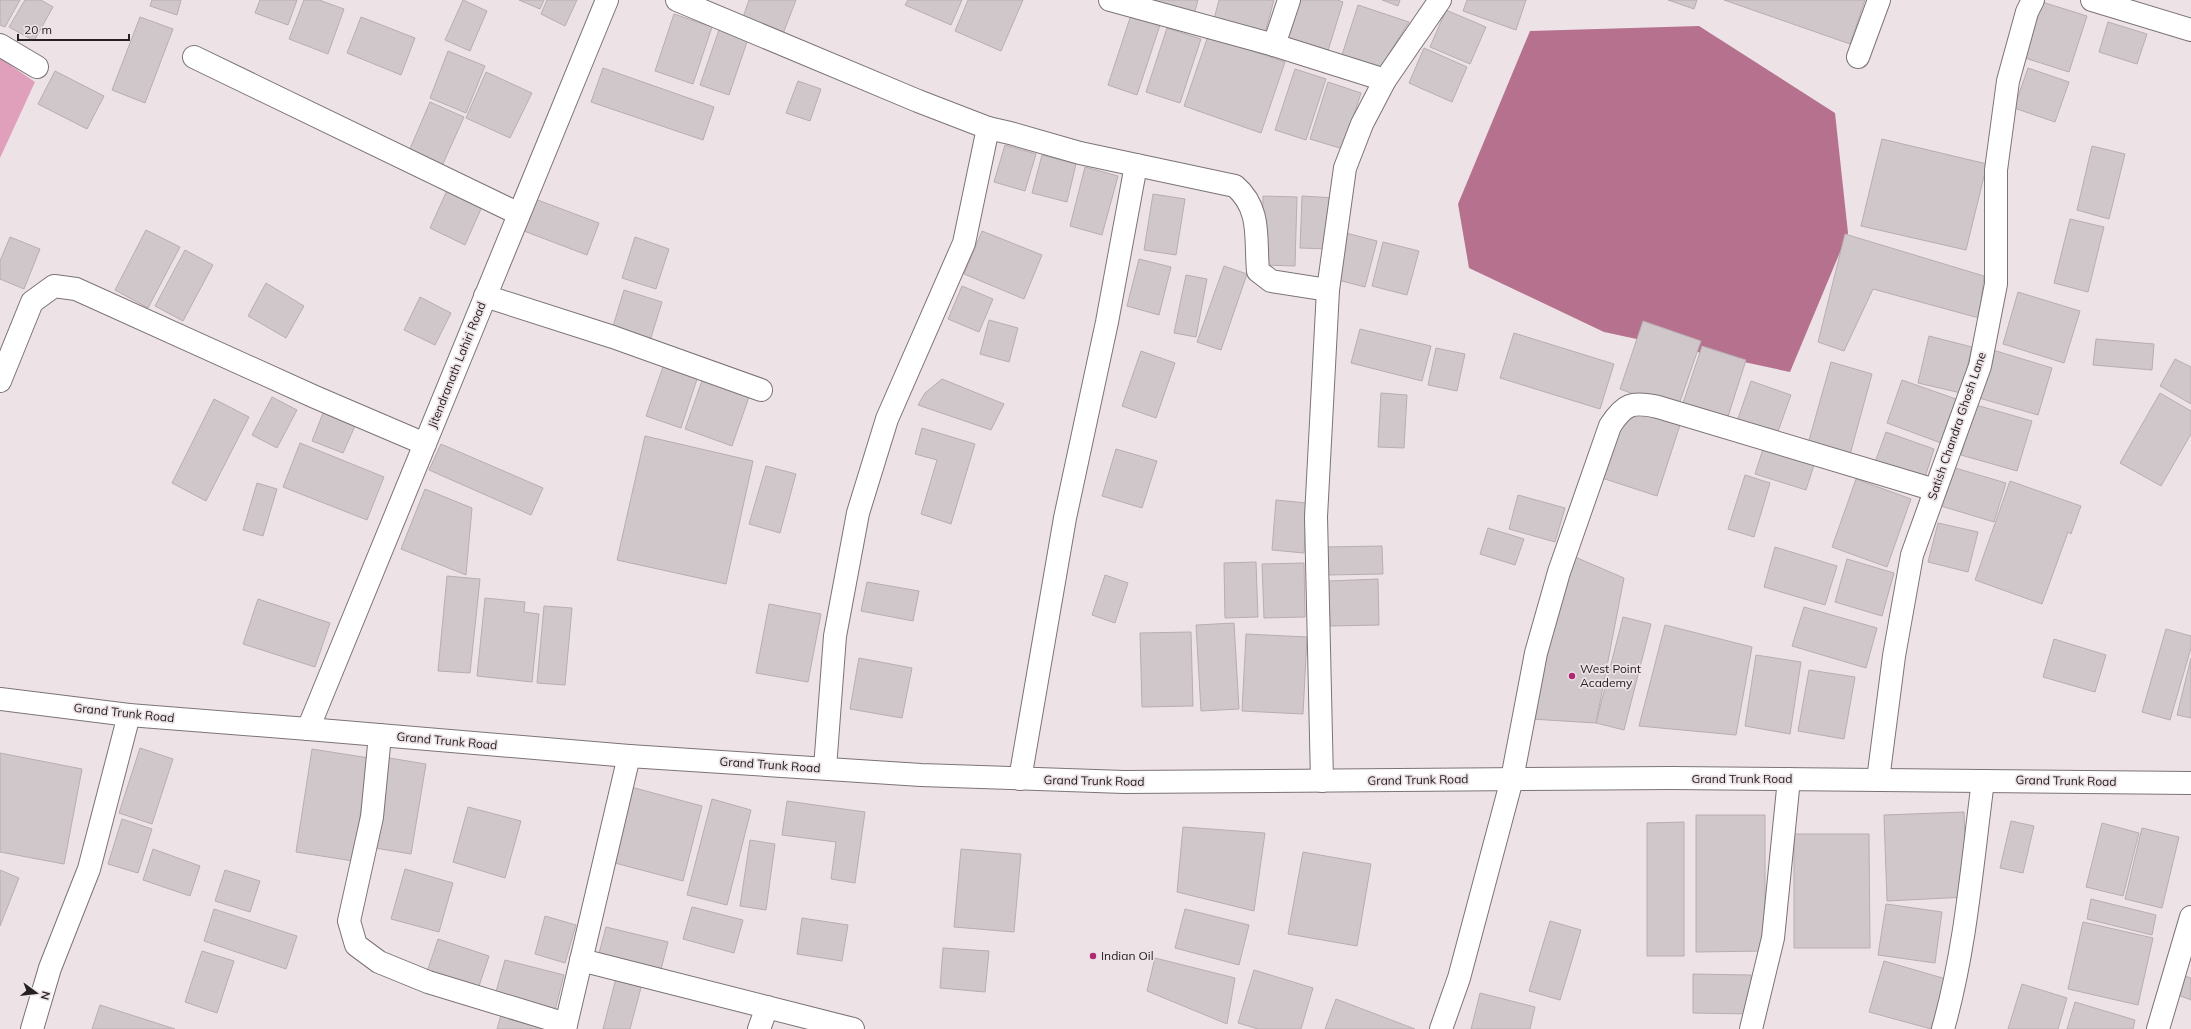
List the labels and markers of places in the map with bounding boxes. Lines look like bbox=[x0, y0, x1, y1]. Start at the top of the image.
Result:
place label: West Point Academy bbox=[1580, 661, 1641, 690]
marker: West Point Academy bbox=[1567, 671, 1577, 681]
place label: Indian Oil bbox=[1101, 948, 1154, 963]
marker: Indian Oil bbox=[1088, 951, 1098, 961]

